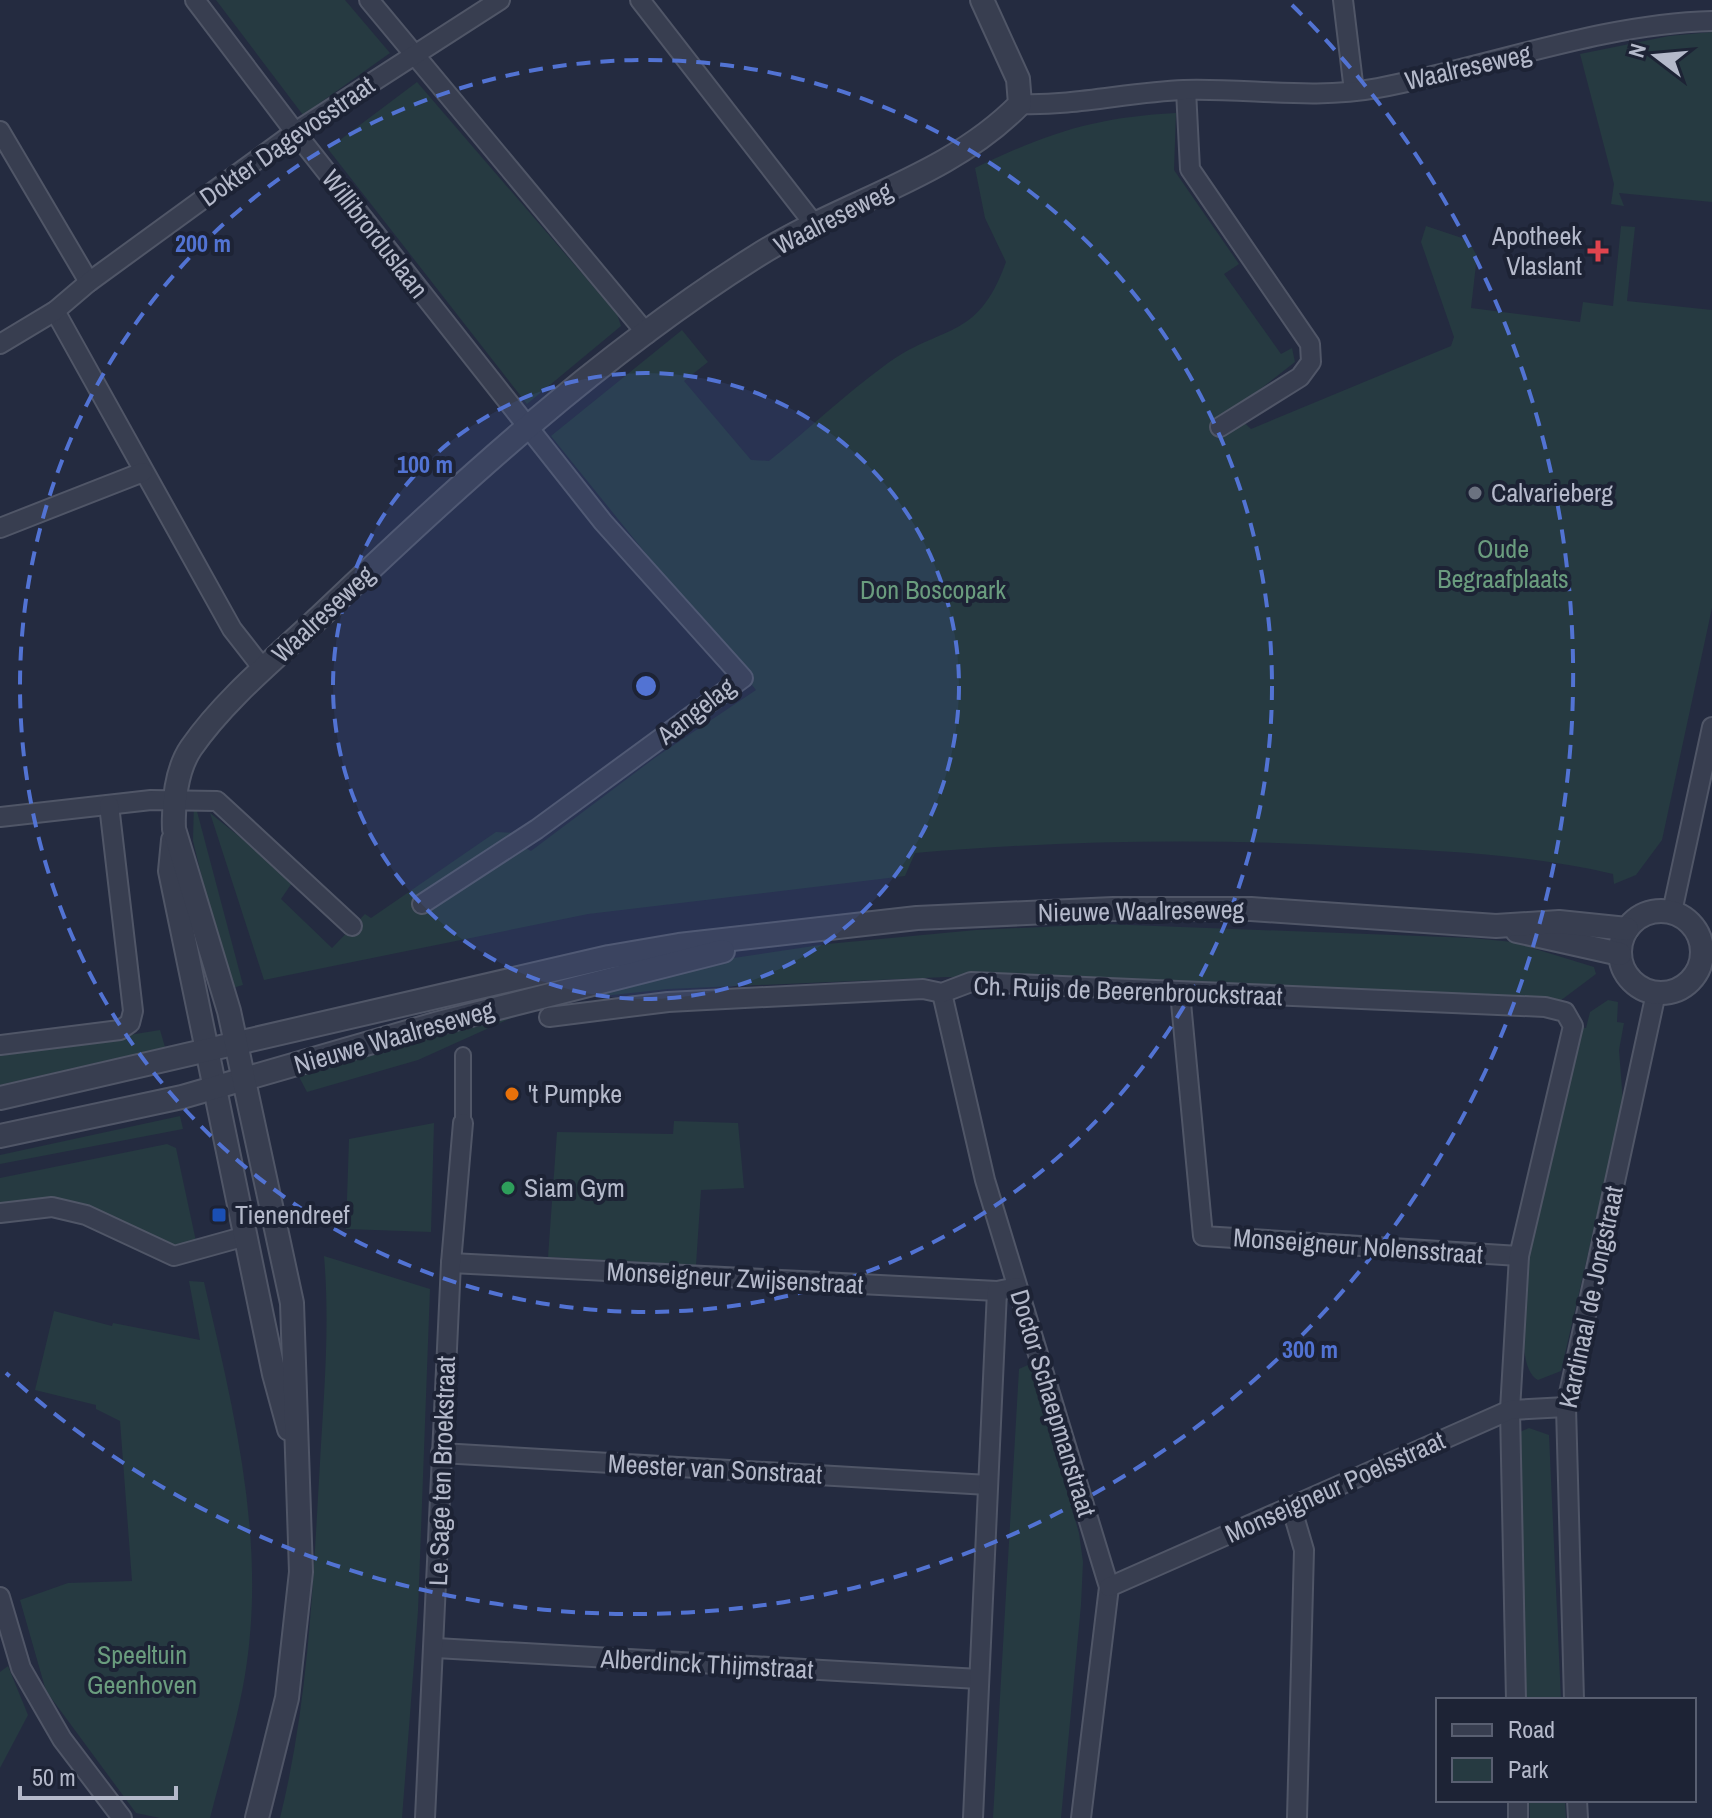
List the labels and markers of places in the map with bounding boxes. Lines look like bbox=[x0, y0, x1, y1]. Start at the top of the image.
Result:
place label: Apotheek Vlaslant bbox=[1491, 218, 1582, 283]
marker: Apotheek Vlaslant bbox=[1589, 242, 1607, 260]
place label: Calvarieberg bbox=[1491, 475, 1613, 510]
marker: Calvarieberg bbox=[1466, 484, 1484, 502]
centre of rings bbox=[632, 672, 660, 700]
place label: 't Pumpke bbox=[528, 1076, 622, 1111]
marker: 't Pumpke bbox=[503, 1085, 521, 1103]
place label: Siam Gym bbox=[524, 1170, 625, 1205]
marker: Siam Gym bbox=[499, 1179, 517, 1197]
place label: Tienendreef bbox=[235, 1197, 350, 1232]
marker: Tienendreef bbox=[210, 1206, 228, 1224]

